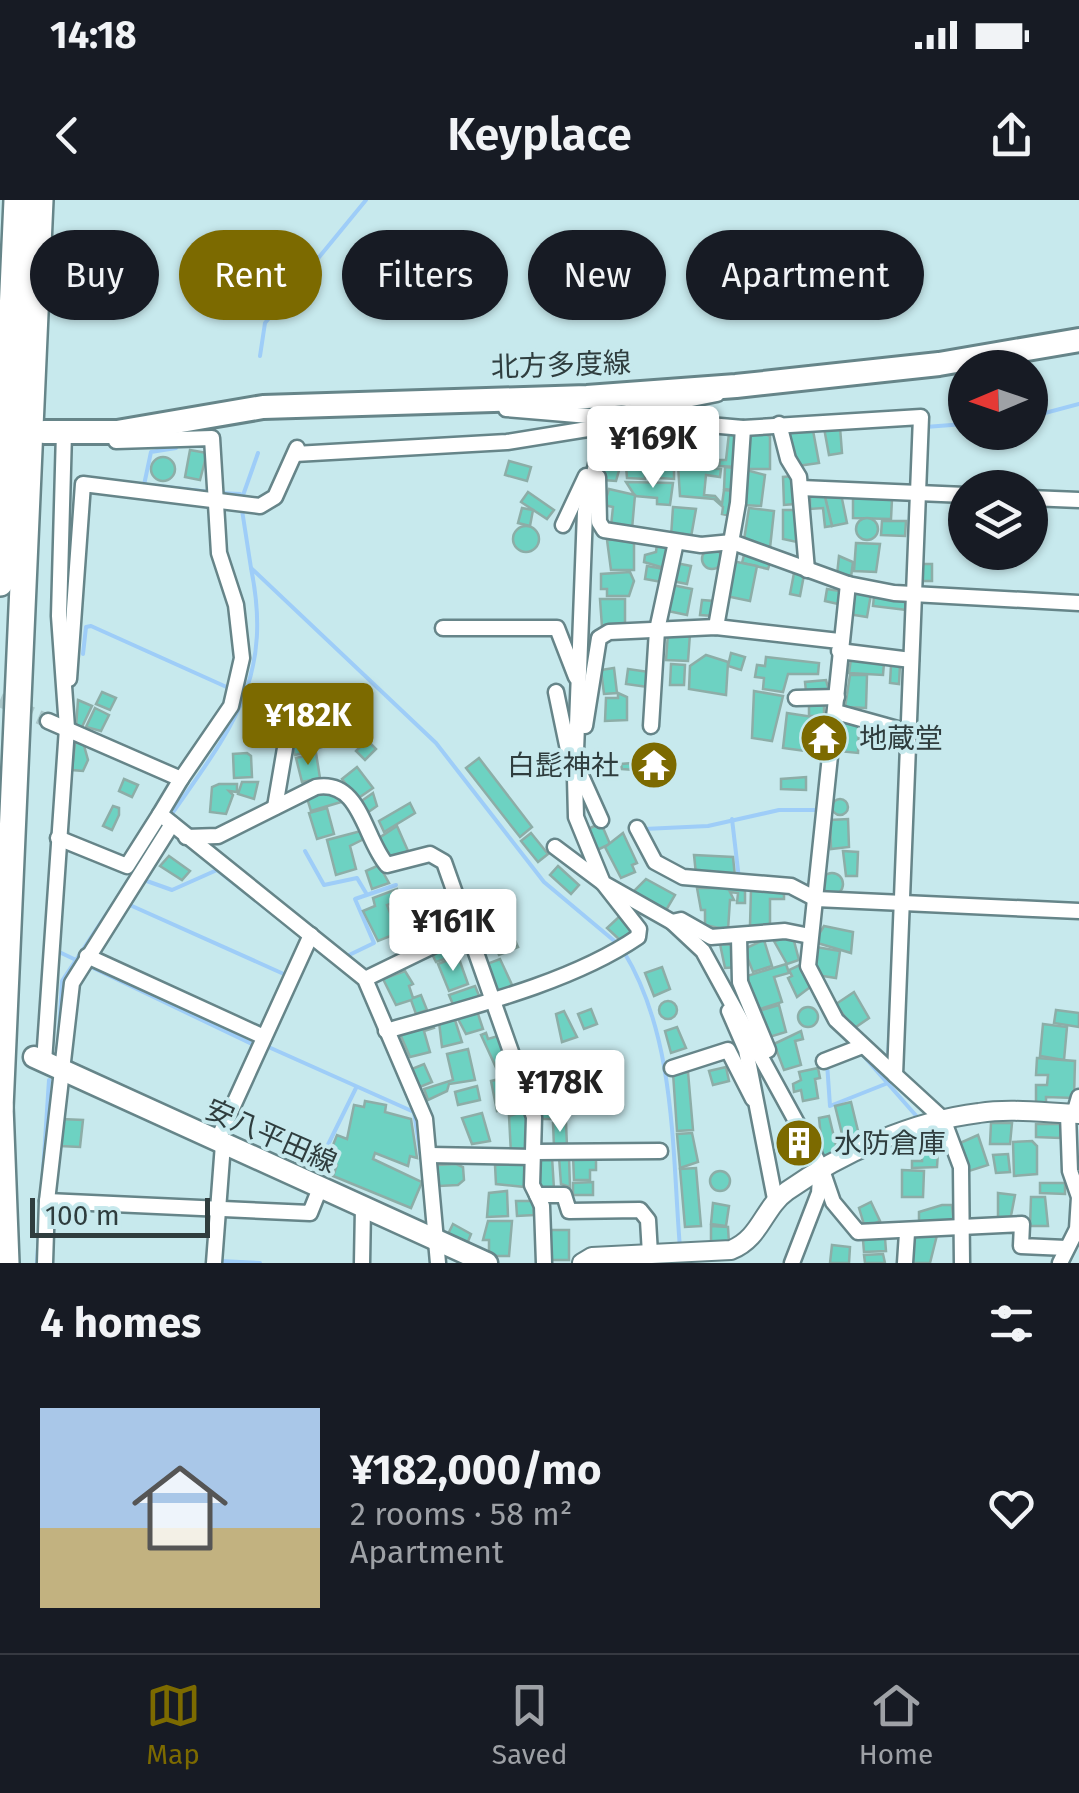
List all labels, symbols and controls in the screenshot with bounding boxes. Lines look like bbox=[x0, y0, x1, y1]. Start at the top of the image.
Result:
text: 14:18 bbox=[50, 12, 137, 58]
icon: back bbox=[40, 108, 95, 163]
text: Keyplace bbox=[447, 108, 632, 162]
icon: share bbox=[984, 108, 1039, 163]
chip: Buy bbox=[30, 230, 159, 320]
chip: Rent bbox=[179, 230, 322, 320]
chip: Filters bbox=[342, 230, 508, 320]
chip: New bbox=[528, 230, 666, 320]
chip: Apartment bbox=[686, 230, 924, 320]
street label: 北方多度線 bbox=[490, 346, 632, 384]
north arrow bbox=[948, 350, 1048, 450]
map controls bbox=[948, 350, 1048, 570]
pin: ¥169K bbox=[583, 406, 723, 491]
text: ¥169K bbox=[609, 419, 697, 457]
button: layers bbox=[948, 470, 1048, 570]
pin: ¥182K bbox=[238, 683, 378, 768]
text: ¥182K bbox=[264, 696, 352, 734]
temple icon: 地蔵堂 bbox=[798, 712, 850, 764]
place label: 地蔵堂 bbox=[859, 722, 943, 755]
temple icon: 白髭神社 bbox=[628, 739, 680, 791]
place label: 白髭神社 bbox=[507, 749, 619, 782]
pin: ¥161K bbox=[383, 889, 523, 974]
text: ¥161K bbox=[411, 902, 495, 940]
pin: ¥178K bbox=[490, 1050, 630, 1135]
text: ¥178K bbox=[517, 1063, 603, 1101]
street label: 安八平田線 bbox=[200, 1092, 342, 1180]
building icon: 水防倉庫 bbox=[773, 1117, 825, 1169]
place label: 水防倉庫 bbox=[834, 1127, 946, 1160]
scale bar bbox=[30, 1193, 210, 1238]
text: 100 m bbox=[45, 1199, 120, 1232]
icon: filters bbox=[984, 1296, 1039, 1351]
text: 4 homes bbox=[40, 1298, 201, 1348]
text: ¥182,000/mo bbox=[350, 1445, 602, 1495]
icon: home bbox=[120, 1448, 240, 1568]
icon: heart bbox=[984, 1481, 1039, 1536]
text: 2 rooms · 58 m² bbox=[350, 1495, 572, 1533]
text: Apartment bbox=[350, 1533, 504, 1571]
tab: Map bbox=[146, 1678, 201, 1771]
tab: Saved bbox=[492, 1678, 568, 1771]
tab: Home bbox=[859, 1678, 933, 1771]

